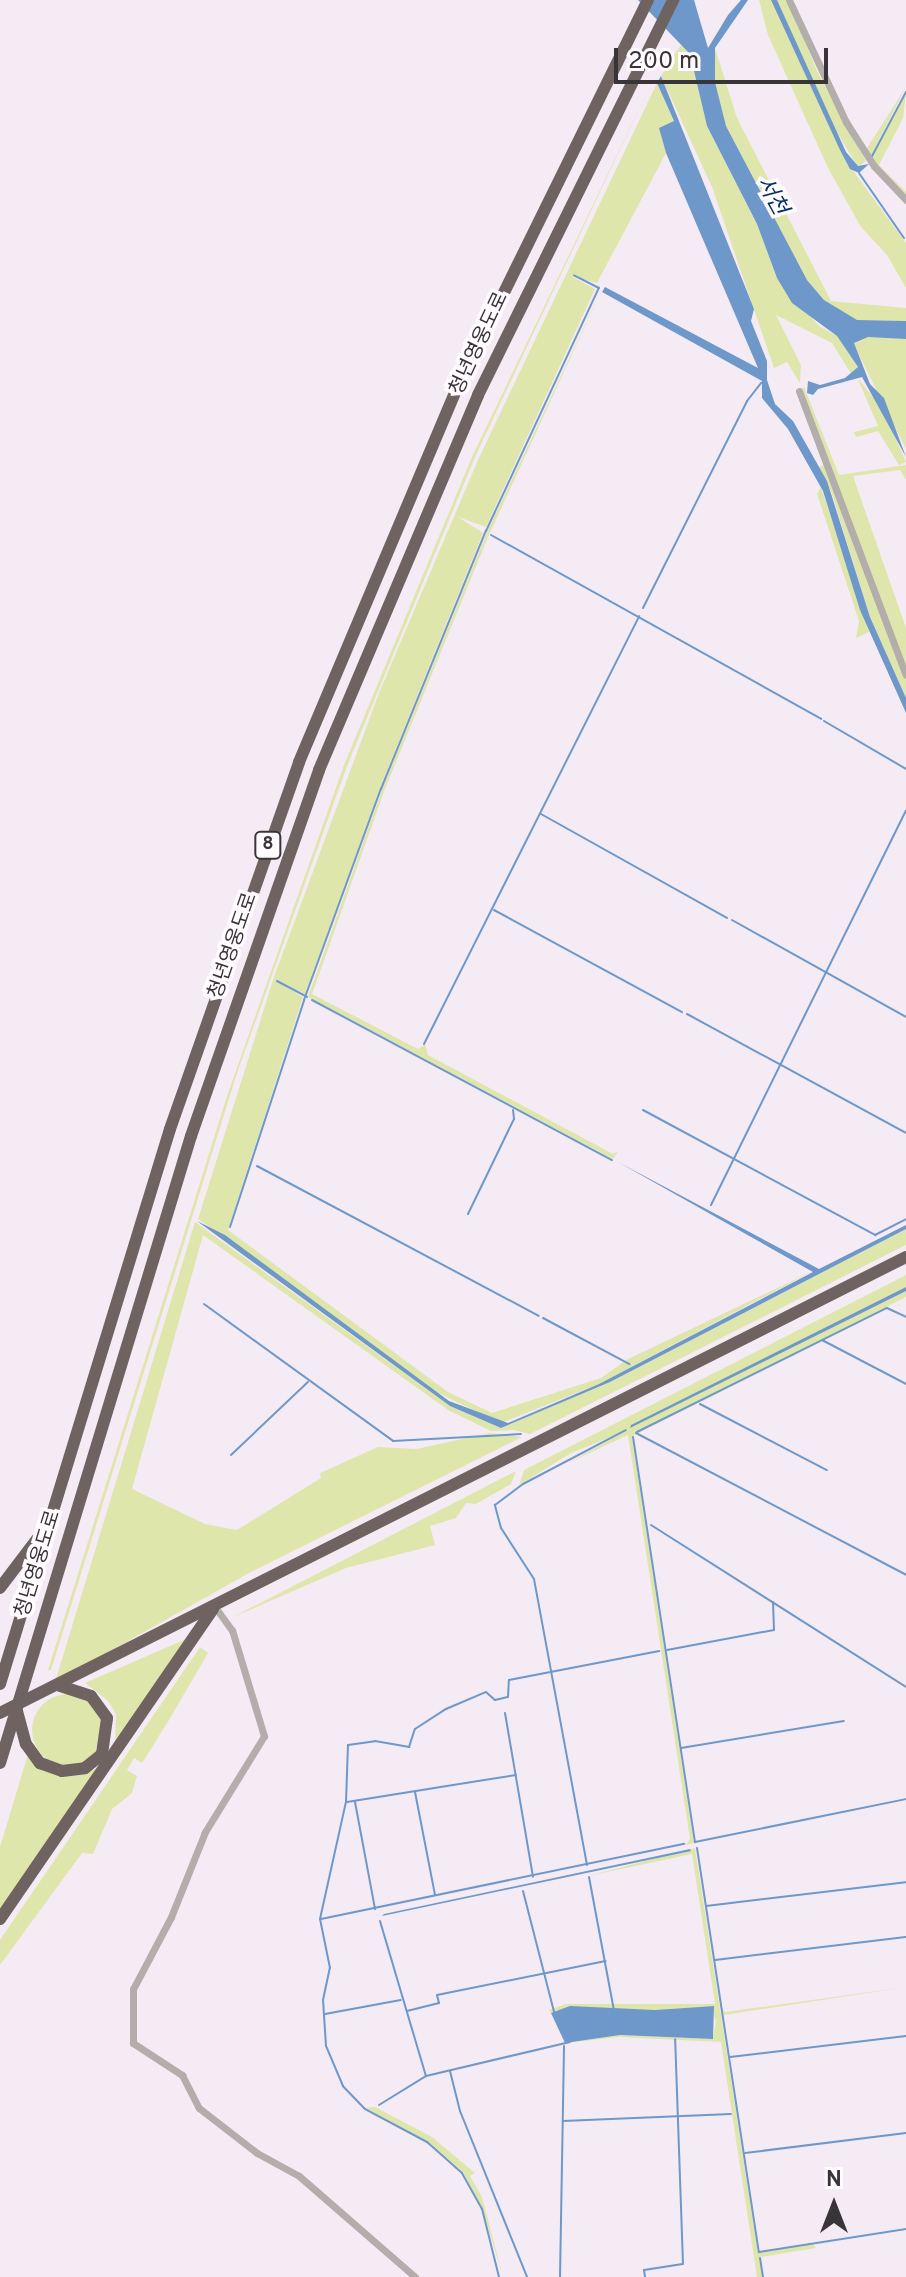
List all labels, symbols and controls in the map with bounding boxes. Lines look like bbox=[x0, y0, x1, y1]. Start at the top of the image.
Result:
scale bar bbox=[618, 32, 832, 82]
text: 200 m bbox=[628, 47, 699, 77]
water label: 서천 bbox=[750, 172, 792, 220]
street label: 청년영웅도로 bbox=[446, 289, 514, 399]
road number: 8 bbox=[254, 831, 282, 859]
street label: 청년영웅도로 bbox=[205, 890, 263, 1002]
street label: 청년영웅도로 bbox=[11, 1508, 67, 1620]
north arrow bbox=[794, 2165, 874, 2245]
text: N bbox=[826, 2167, 842, 2194]

